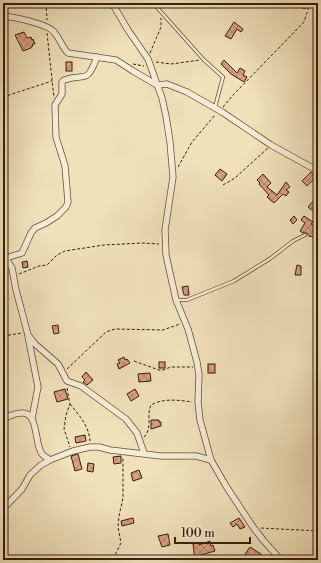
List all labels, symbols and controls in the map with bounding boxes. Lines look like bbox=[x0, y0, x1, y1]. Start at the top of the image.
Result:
scale bar bbox=[175, 519, 250, 545]
text: 100 m bbox=[181, 526, 215, 541]

